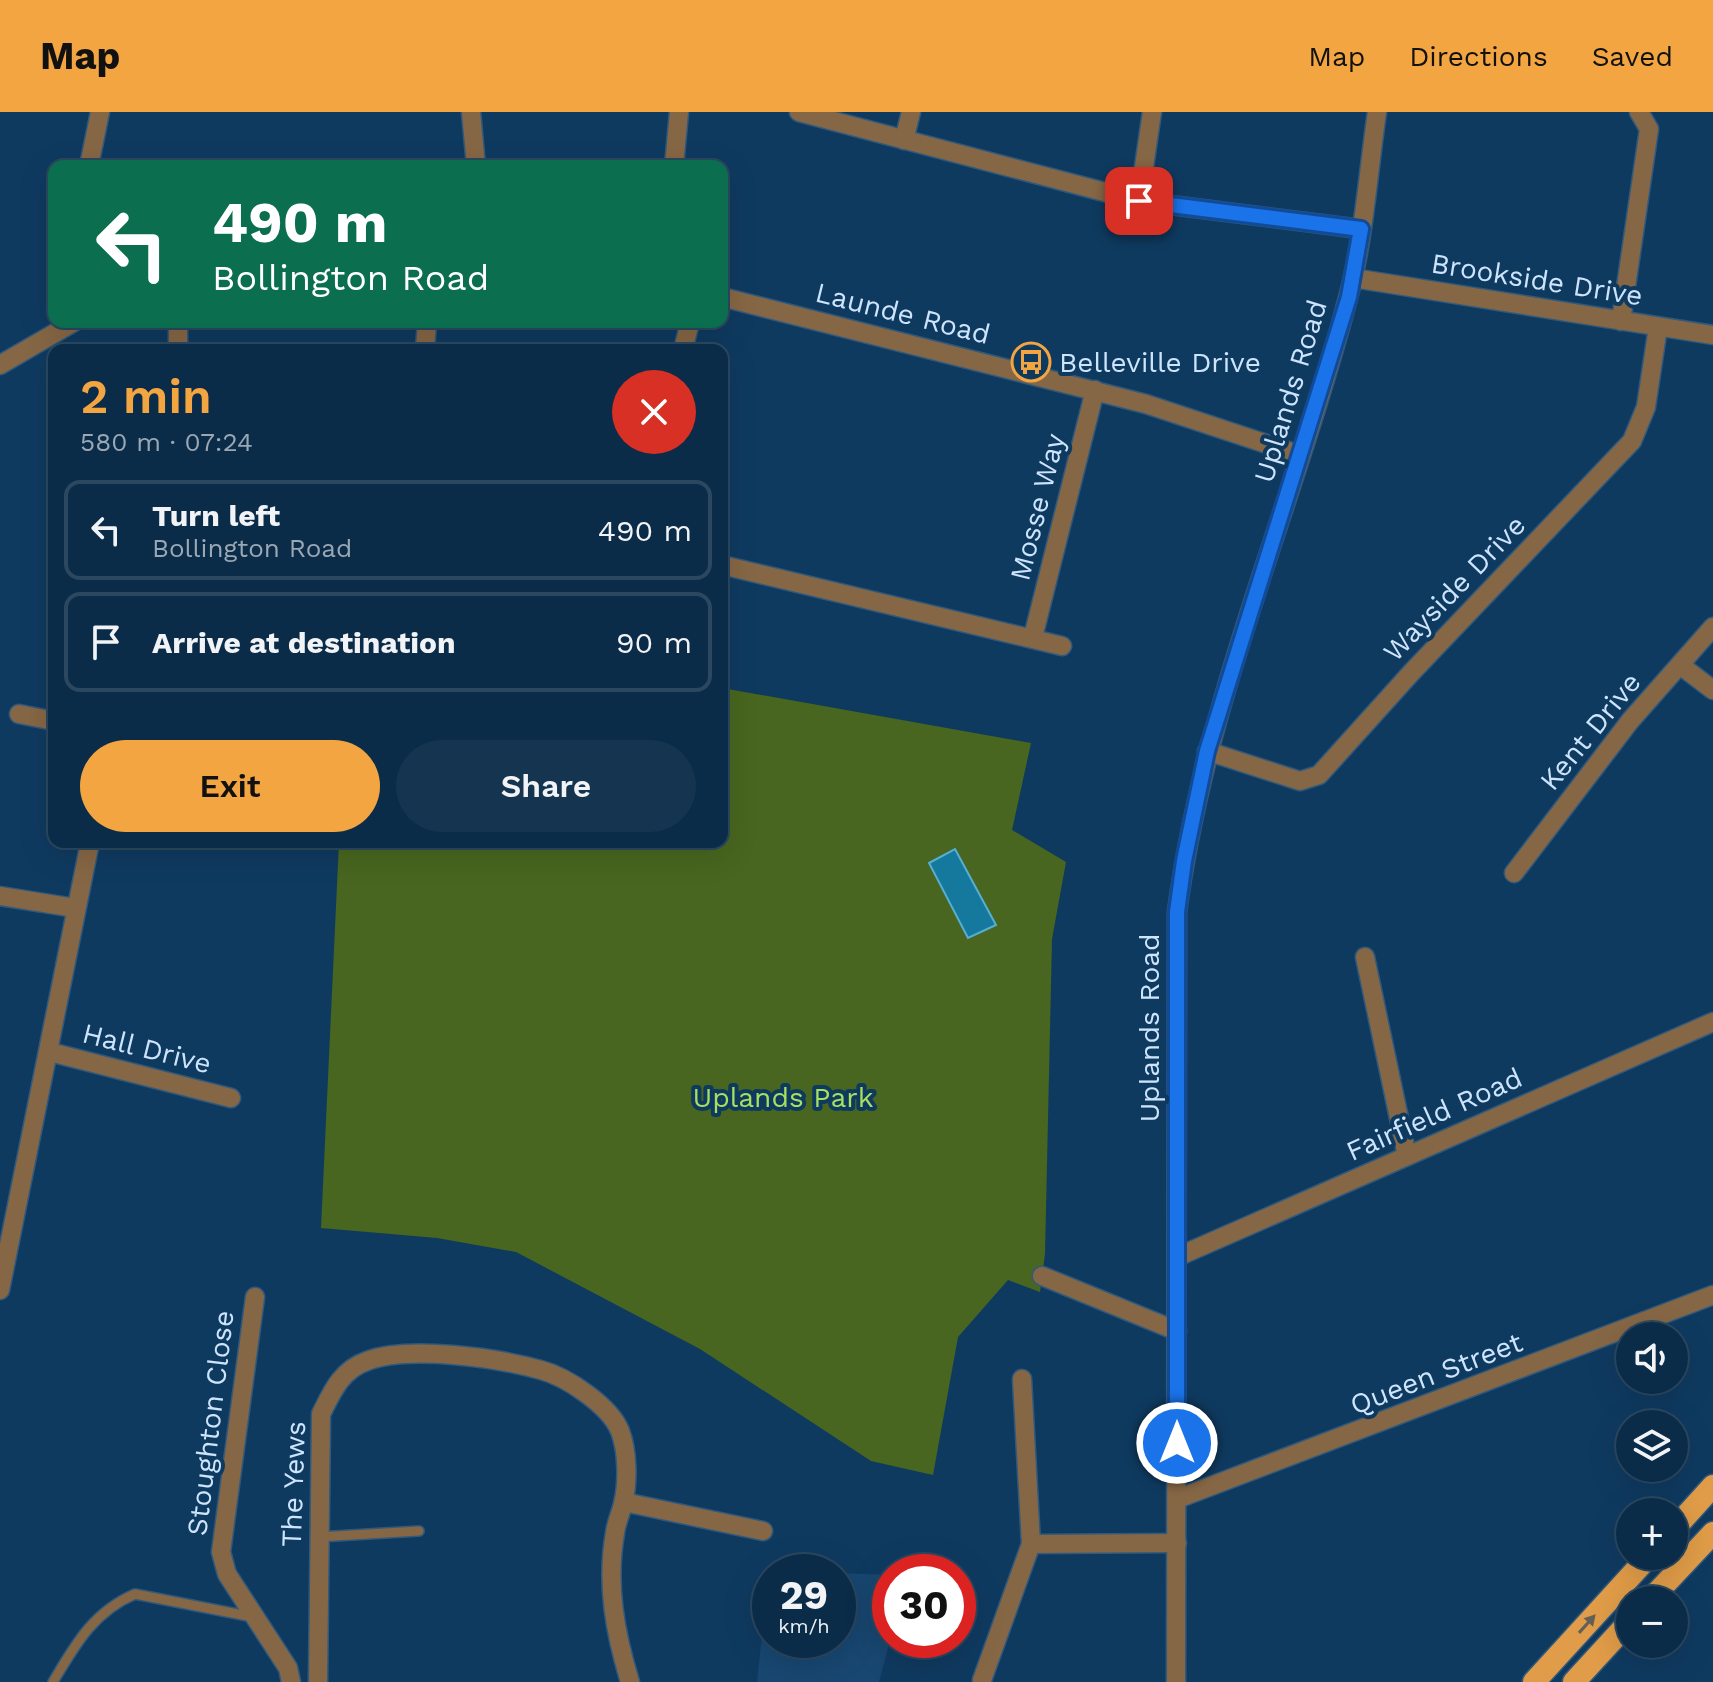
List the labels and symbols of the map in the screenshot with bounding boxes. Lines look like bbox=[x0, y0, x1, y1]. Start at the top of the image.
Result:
pin bbox=[1105, 167, 1173, 235]
street label: Brookside Drive bbox=[1429, 246, 1645, 312]
street label: Launde Road bbox=[812, 276, 994, 351]
street label: Uplands Road bbox=[1247, 296, 1334, 486]
bus stop icon: Belleville Drive bbox=[1010, 341, 1052, 383]
place label: Belleville Drive bbox=[1059, 346, 1261, 379]
street label: Mosse Way bbox=[1003, 430, 1072, 584]
street label: Wayside Drive bbox=[1376, 509, 1532, 668]
street label: Kent Drive bbox=[1533, 666, 1648, 797]
street label: Uplands Road bbox=[1133, 933, 1166, 1123]
street label: Hall Drive bbox=[79, 1017, 215, 1080]
street label: Fairfield Road bbox=[1341, 1061, 1527, 1168]
park label: Uplands Park bbox=[692, 1081, 874, 1114]
street label: Stoughton Close bbox=[180, 1309, 241, 1538]
street label: Queen Street bbox=[1345, 1325, 1527, 1421]
position arrow bbox=[1135, 1401, 1219, 1485]
street label: The Yews bbox=[275, 1421, 312, 1548]
speed limit sign: 30 bbox=[872, 1554, 976, 1658]
one-way arrow bbox=[1577, 1615, 1595, 1634]

